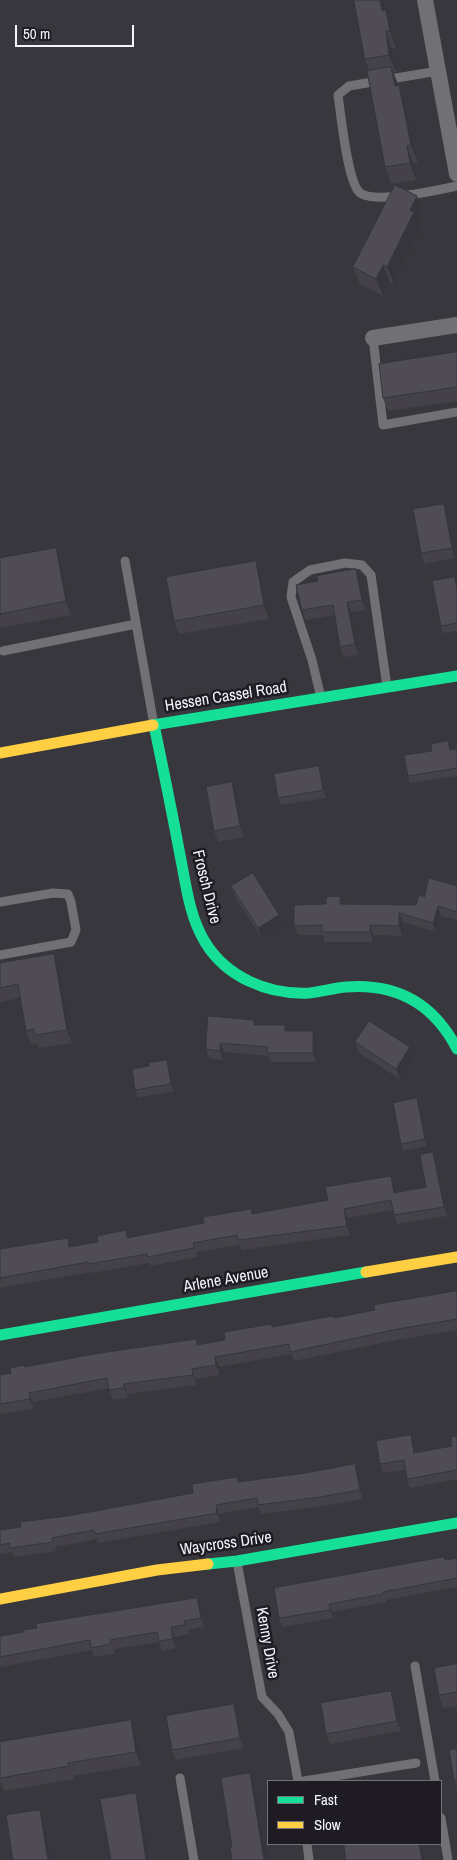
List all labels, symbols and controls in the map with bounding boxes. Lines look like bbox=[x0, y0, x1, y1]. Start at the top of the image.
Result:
scale bar bbox=[18, 15, 136, 47]
text: 50 m bbox=[23, 23, 50, 44]
street label: Hessen Cassel Road bbox=[164, 678, 288, 716]
street label: Frosch Drive bbox=[188, 848, 224, 926]
street label: Arlene Avenue bbox=[182, 1263, 270, 1297]
street label: Waycross Drive bbox=[179, 1528, 273, 1560]
street label: Kenny Drive bbox=[251, 1606, 283, 1680]
legend bbox=[267, 1780, 442, 1845]
text: Fast bbox=[314, 1789, 337, 1810]
text: Slow bbox=[314, 1814, 341, 1835]

